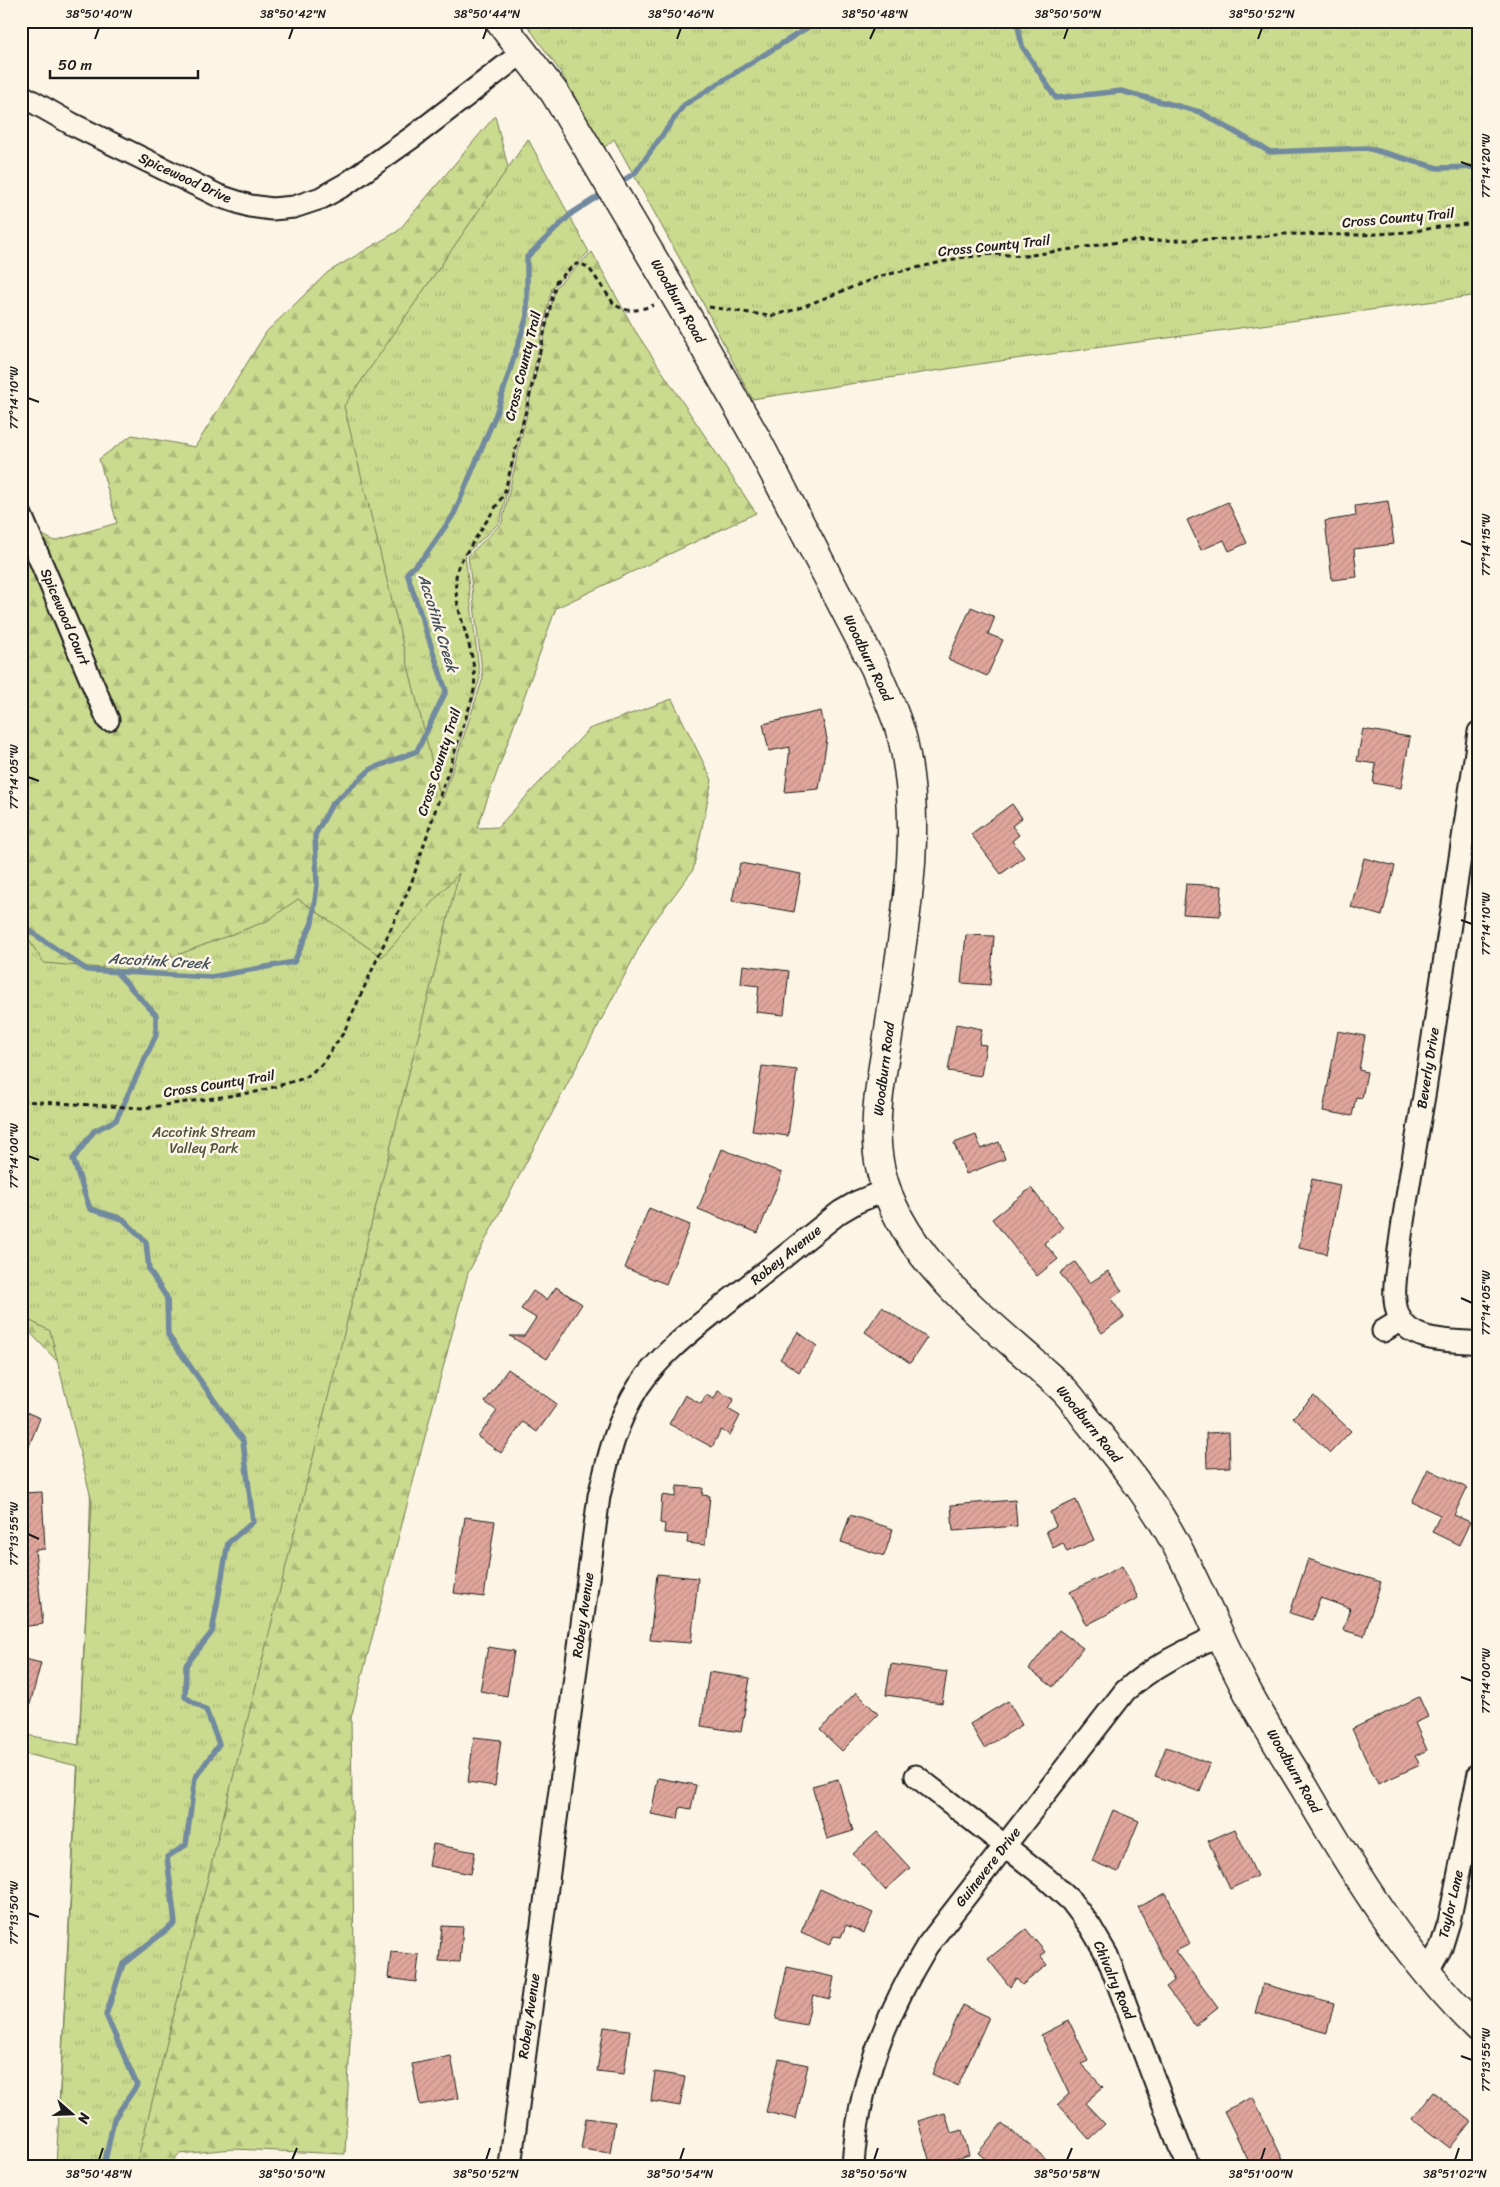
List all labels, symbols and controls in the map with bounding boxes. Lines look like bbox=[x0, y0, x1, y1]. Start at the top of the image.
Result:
text: 38°50'40"N bbox=[66, 3, 133, 25]
text: 38°50'42"N bbox=[260, 3, 327, 25]
text: 38°50'44"N bbox=[454, 3, 521, 25]
text: 38°50'46"N bbox=[648, 3, 715, 25]
text: 38°50'48"N bbox=[842, 3, 909, 25]
text: 38°50'50"N bbox=[1035, 3, 1102, 25]
text: 38°50'52"N bbox=[1229, 3, 1296, 25]
scale bar bbox=[50, 48, 198, 80]
text: 50 m bbox=[58, 52, 93, 78]
text: 77°14'20"W bbox=[1475, 133, 1497, 198]
street label: Spicewood Drive bbox=[134, 145, 236, 211]
street label: Cross County Trail bbox=[1341, 201, 1456, 235]
street label: Cross County Trail bbox=[937, 228, 1052, 264]
street label: Woodburn Road bbox=[644, 254, 713, 349]
street label: Cross County Trail bbox=[497, 307, 549, 424]
text: 77°14'10"W bbox=[3, 366, 25, 429]
text: 77°14'15"W bbox=[1475, 513, 1497, 576]
street label: Spicewood Court bbox=[33, 564, 97, 671]
water label: Accotink Creek bbox=[411, 570, 466, 677]
street label: Woodburn Road bbox=[836, 610, 901, 707]
street label: Cross County Trail bbox=[410, 704, 469, 819]
text: 77°14'05"W bbox=[3, 744, 25, 810]
text: 77°14'10"W bbox=[1475, 892, 1497, 955]
water label: Accotink Creek bbox=[107, 945, 212, 977]
street label: Woodburn Road bbox=[866, 1019, 902, 1117]
street label: Beverly Drive bbox=[1409, 1026, 1447, 1110]
street label: Cross County Trail bbox=[162, 1063, 277, 1105]
park label: Accotink Stream Valley Park bbox=[151, 1120, 256, 1161]
text: 77°14'00"W bbox=[3, 1123, 25, 1189]
street label: Robey Avenue bbox=[745, 1218, 827, 1292]
text: 77°14'05"W bbox=[1475, 1270, 1497, 1336]
street label: Woodburn Road bbox=[1050, 1379, 1129, 1470]
text: 77°13'55"W bbox=[3, 1501, 25, 1566]
street label: Robey Avenue bbox=[565, 1571, 601, 1659]
text: 77°14'00"W bbox=[1475, 1648, 1497, 1714]
street label: Woodburn Road bbox=[1260, 1724, 1329, 1819]
street label: Guinevere Drive bbox=[948, 1821, 1028, 1913]
street label: Taylor Lane bbox=[1431, 1867, 1471, 1941]
text: 77°13'50"W bbox=[3, 1880, 25, 1945]
street label: Chivalry Road bbox=[1086, 1936, 1143, 2025]
street label: Robey Avenue bbox=[511, 1972, 547, 2060]
text: 77°13'55"W bbox=[1475, 2027, 1497, 2092]
north arrow bbox=[48, 2090, 98, 2140]
text: N bbox=[70, 2109, 97, 2127]
text: 38°50'48"N bbox=[66, 2163, 133, 2185]
text: 38°50'50"N bbox=[259, 2163, 326, 2185]
text: 38°50'52"N bbox=[453, 2163, 520, 2185]
text: 38°50'54"N bbox=[647, 2163, 714, 2185]
text: 38°50'56"N bbox=[841, 2163, 908, 2185]
text: 38°50'58"N bbox=[1034, 2163, 1101, 2185]
text: 38°51'00"N bbox=[1229, 2163, 1294, 2185]
text: 38°51'02"N bbox=[1423, 2163, 1488, 2185]

